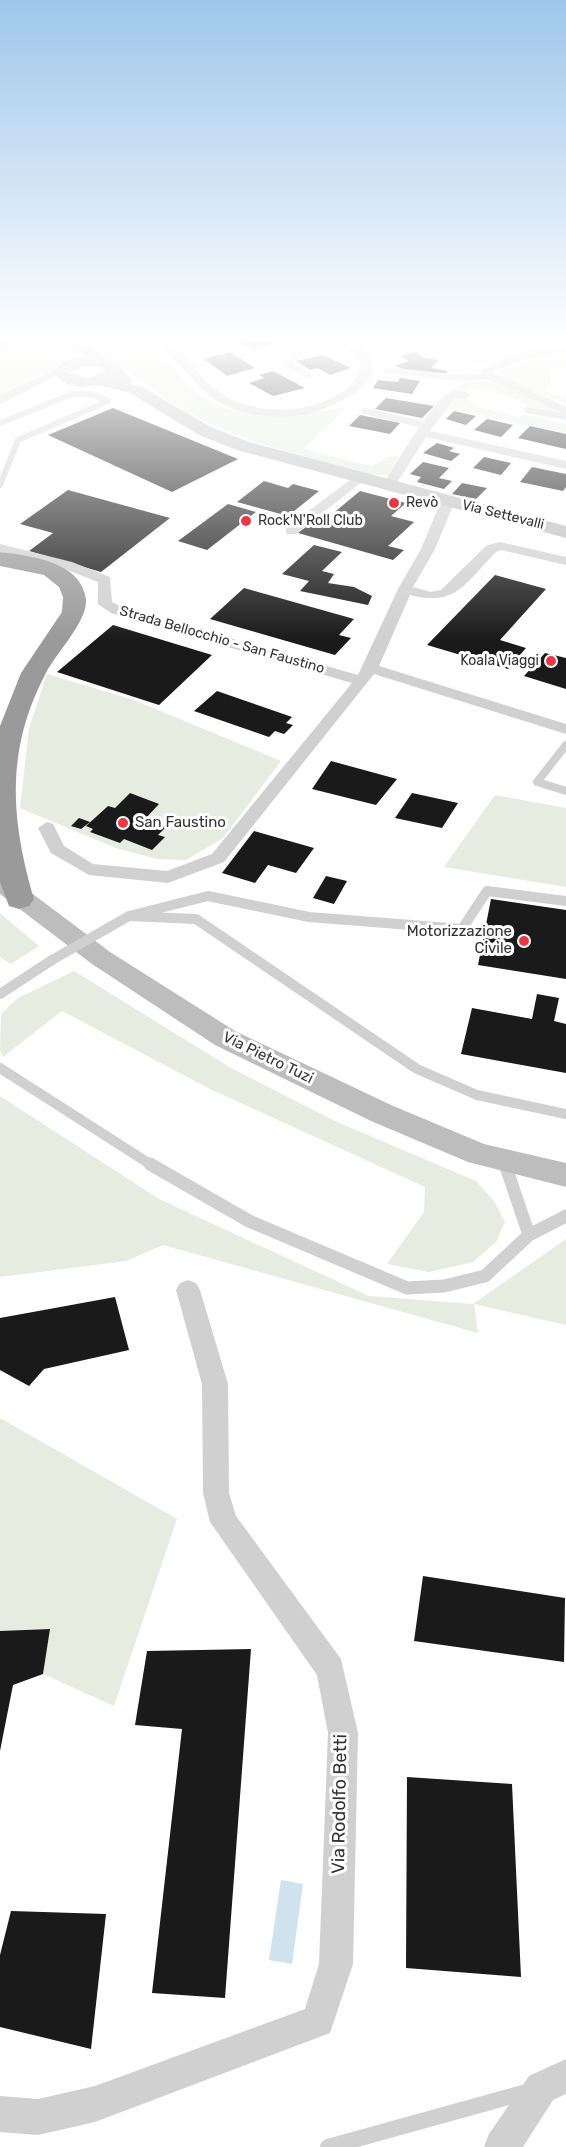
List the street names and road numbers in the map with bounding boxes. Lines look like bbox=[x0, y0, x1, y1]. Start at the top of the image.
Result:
street label: Via Settevalli bbox=[460, 497, 546, 533]
street label: Strada Bellocchio - San Faustino bbox=[118, 603, 326, 677]
street label: Via Pietro Tuzi bbox=[220, 1028, 316, 1088]
street label: Via Rodolfo Betti bbox=[328, 1734, 352, 1874]

